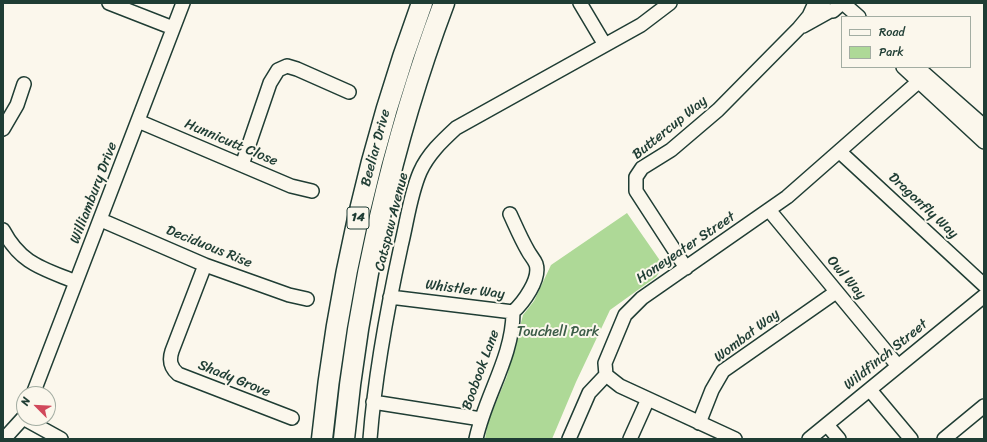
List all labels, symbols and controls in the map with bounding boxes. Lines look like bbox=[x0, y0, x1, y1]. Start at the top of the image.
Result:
legend bbox=[841, 16, 971, 68]
text: Road bbox=[879, 21, 905, 43]
text: Park bbox=[879, 41, 904, 63]
street label: Buttercup Way bbox=[629, 93, 711, 163]
street label: Beeliar Drive bbox=[358, 108, 394, 188]
street label: Hunnicutt Close bbox=[182, 116, 280, 170]
street label: Williambury Drive bbox=[67, 140, 121, 246]
street label: Dragonfly Way bbox=[885, 170, 961, 242]
street label: Catspaw Avenue bbox=[372, 171, 412, 273]
road number: 14 bbox=[347, 207, 369, 229]
street label: Honeyeater Street bbox=[633, 209, 739, 287]
street label: Deciduous Rise bbox=[164, 222, 254, 272]
street label: Owl Way bbox=[823, 253, 869, 303]
street label: Whistler Way bbox=[424, 277, 506, 303]
street label: Wombat Way bbox=[711, 306, 783, 366]
street label: Wildfinch Street bbox=[841, 316, 931, 394]
park label: Touchell Park bbox=[517, 324, 599, 340]
street label: Boobook Lane bbox=[459, 328, 503, 412]
street label: Shady Grove bbox=[195, 357, 273, 401]
north arrow bbox=[16, 386, 56, 426]
text: N bbox=[15, 394, 36, 409]

